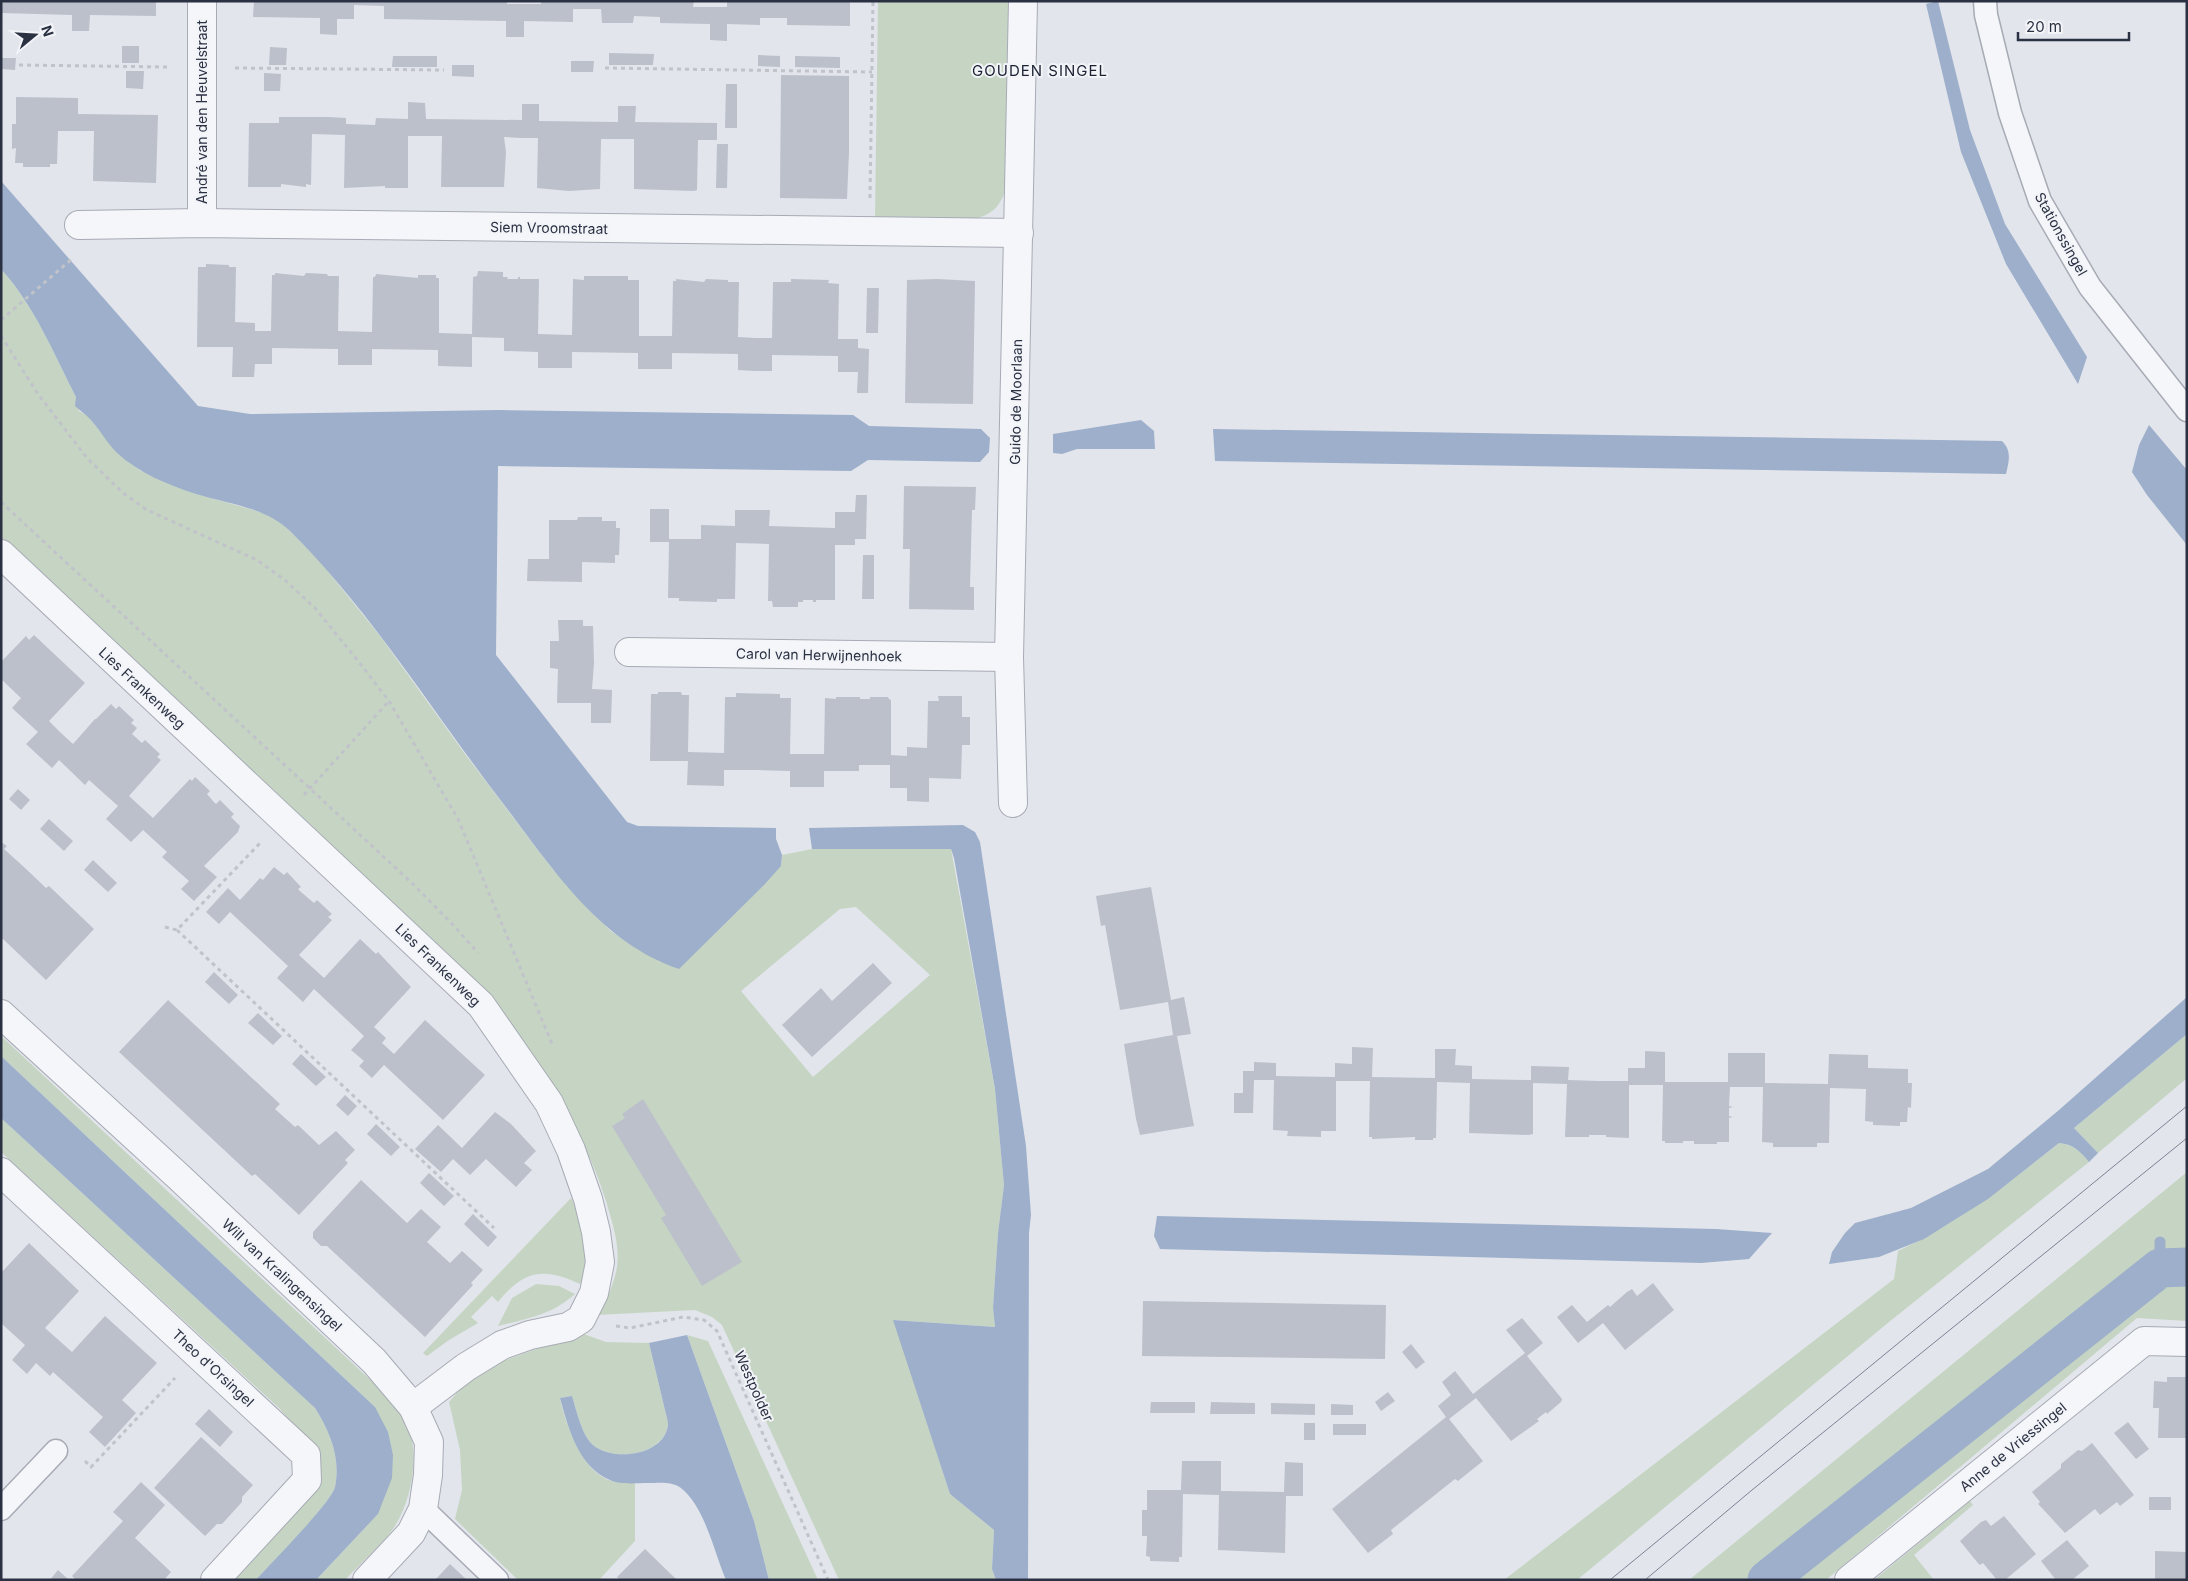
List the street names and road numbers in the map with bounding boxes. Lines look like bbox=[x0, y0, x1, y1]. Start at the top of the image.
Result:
street label: André van den Heuvelstraat bbox=[193, 20, 210, 204]
street label: Stationssingel bbox=[2032, 189, 2091, 278]
street label: Siem Vroomstraat bbox=[490, 218, 609, 237]
street label: Guido de Moorlaan bbox=[1006, 339, 1025, 465]
street label: Lies Frankenweg bbox=[96, 643, 189, 732]
street label: Carol van Herwijnenhoek bbox=[736, 645, 903, 664]
street label: Lies Frankenweg bbox=[392, 920, 484, 1010]
street label: Will van Kralingensingel bbox=[219, 1215, 346, 1335]
street label: Theo d'Orsingel bbox=[169, 1325, 258, 1410]
street label: Westpolder bbox=[731, 1348, 778, 1424]
street label: Anne de Vriessingel bbox=[1956, 1398, 2069, 1495]

